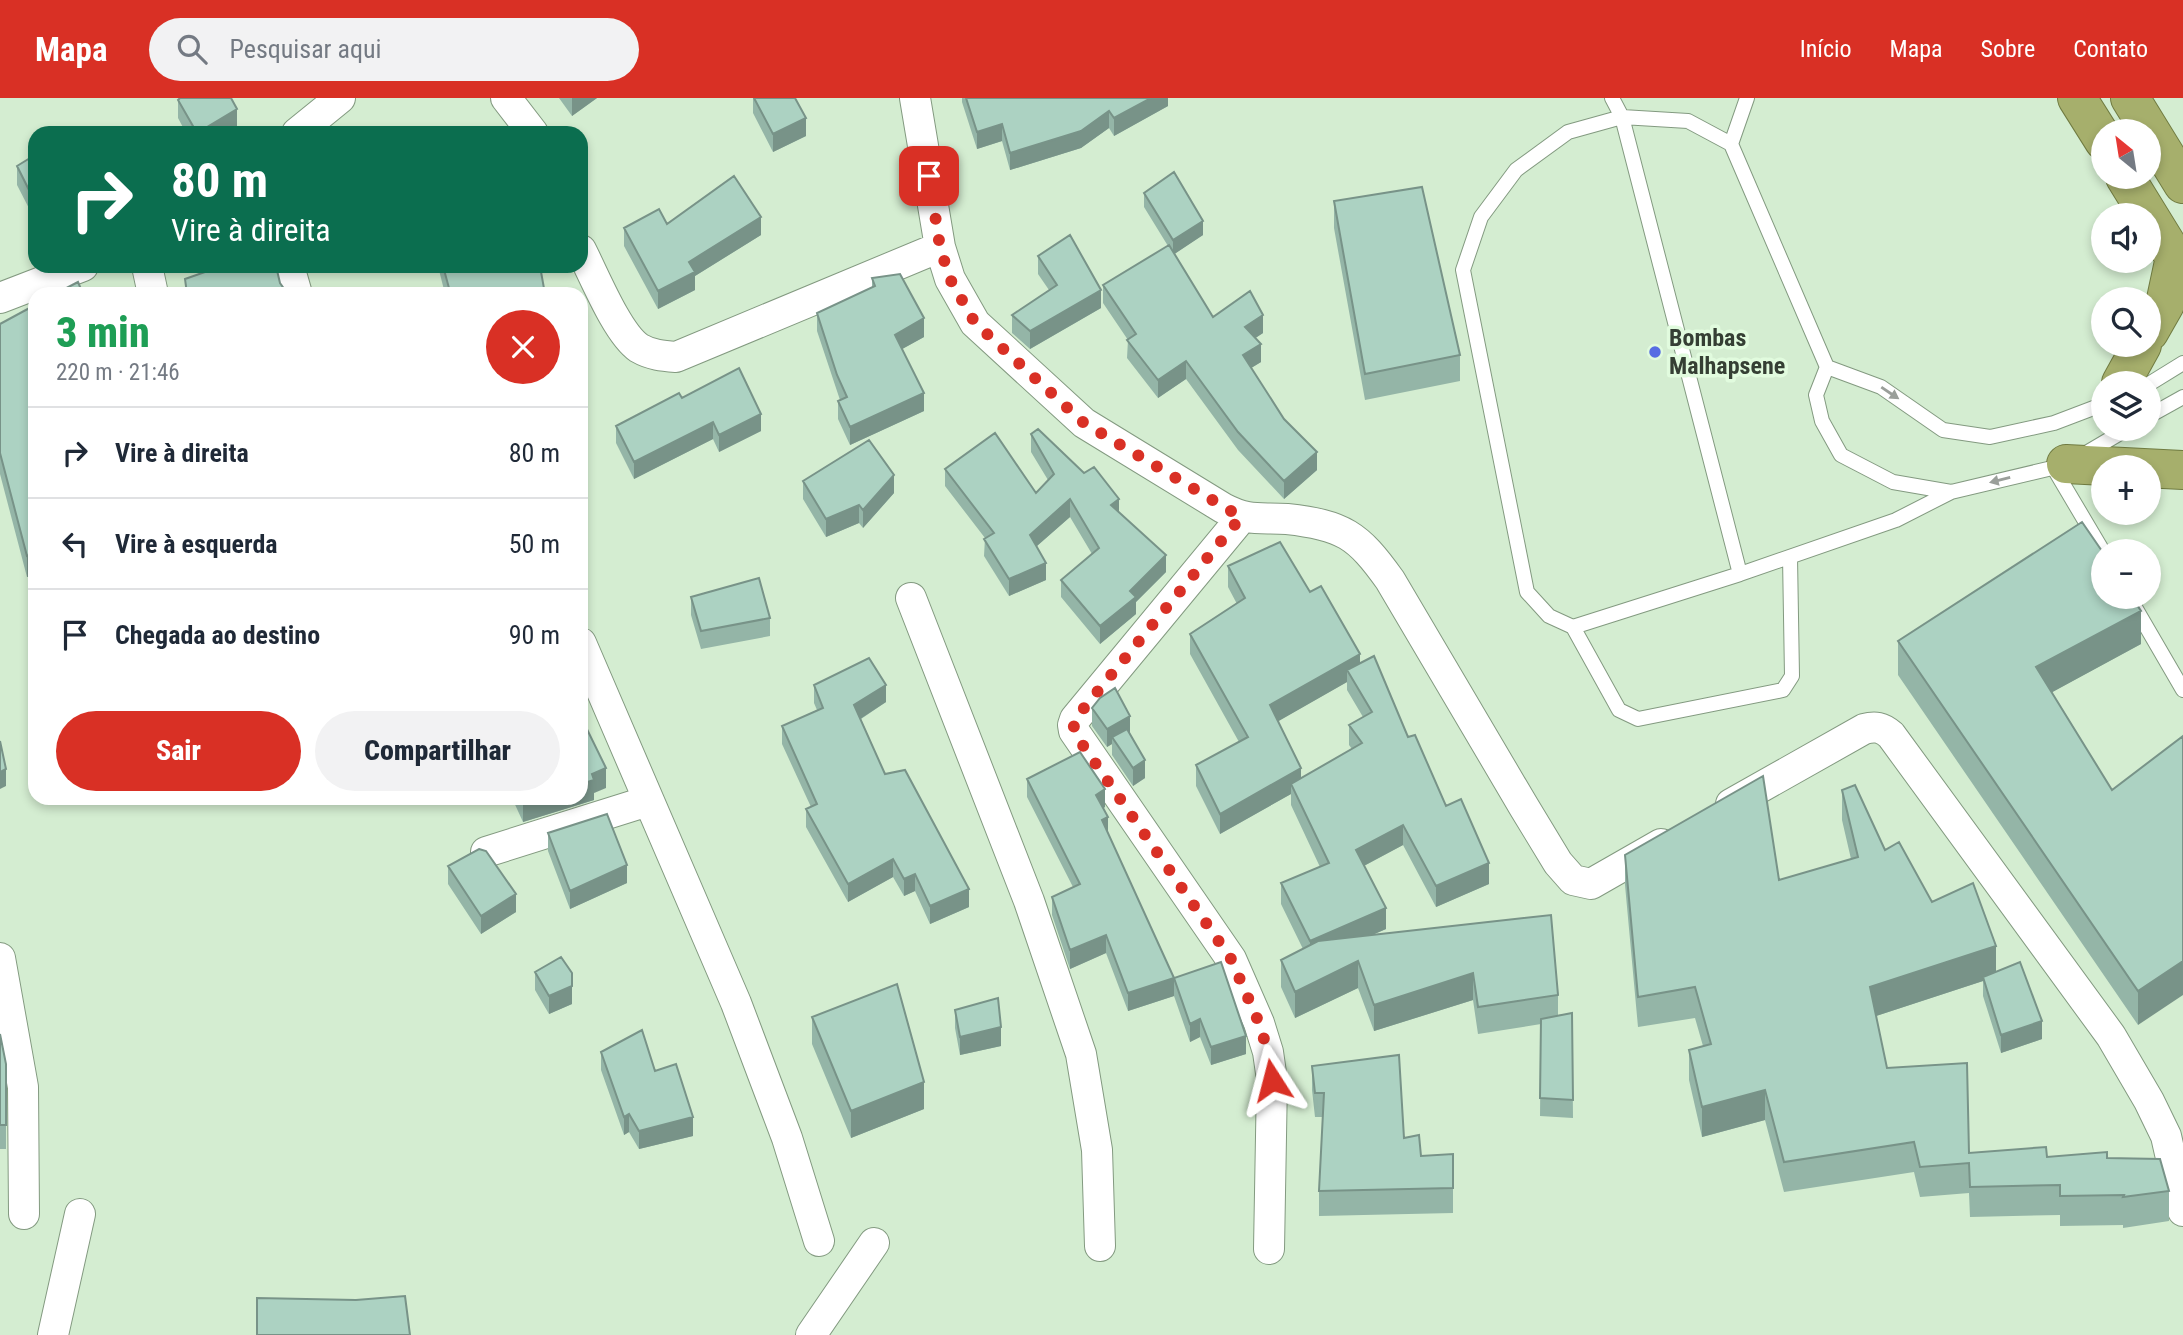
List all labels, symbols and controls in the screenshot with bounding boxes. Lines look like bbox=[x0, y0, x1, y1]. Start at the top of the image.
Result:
search box bbox=[149, 18, 639, 81]
text: Mapa bbox=[35, 30, 107, 69]
icon: search bbox=[173, 30, 211, 68]
text: Pesquisar aqui bbox=[229, 34, 382, 64]
text: Início bbox=[1800, 35, 1852, 63]
text: Mapa bbox=[1890, 35, 1943, 63]
text: Sobre bbox=[1981, 35, 2035, 63]
text: Contato bbox=[2073, 35, 2148, 63]
north arrow bbox=[2091, 119, 2161, 189]
map controls bbox=[2091, 119, 2161, 609]
pin bbox=[899, 146, 959, 206]
text: 80 m bbox=[171, 152, 268, 209]
icon: right bbox=[56, 154, 147, 245]
icon: arrive bbox=[910, 157, 948, 195]
button: sound bbox=[2091, 203, 2161, 273]
text: Vire à direita bbox=[171, 211, 331, 249]
button: search bbox=[2091, 287, 2161, 357]
text: 3 min bbox=[56, 308, 150, 357]
button: close bbox=[486, 310, 560, 384]
place label: Bombas Malhapsene bbox=[1669, 324, 1785, 380]
marker: Bombas Malhapsene bbox=[1647, 344, 1663, 360]
text: 220 m · 21:46 bbox=[56, 359, 180, 386]
button: layers bbox=[2091, 371, 2161, 441]
one-way arrow bbox=[1880, 387, 1900, 400]
icon: right bbox=[56, 434, 94, 472]
text: Vire à direita bbox=[115, 438, 249, 468]
text: 80 m bbox=[509, 438, 560, 468]
button: + bbox=[2091, 455, 2161, 525]
one-way arrow bbox=[1989, 475, 2011, 486]
icon: left bbox=[56, 525, 94, 563]
text: Vire à esquerda bbox=[115, 529, 278, 559]
text: 50 m bbox=[509, 529, 560, 559]
button: − bbox=[2091, 539, 2161, 609]
icon: arrive bbox=[56, 616, 94, 654]
text: Chegada ao destino bbox=[115, 620, 320, 650]
text: 90 m bbox=[509, 620, 560, 650]
button: Sair bbox=[56, 711, 301, 791]
button: Compartilhar bbox=[315, 711, 560, 791]
position arrow bbox=[1235, 1043, 1309, 1117]

